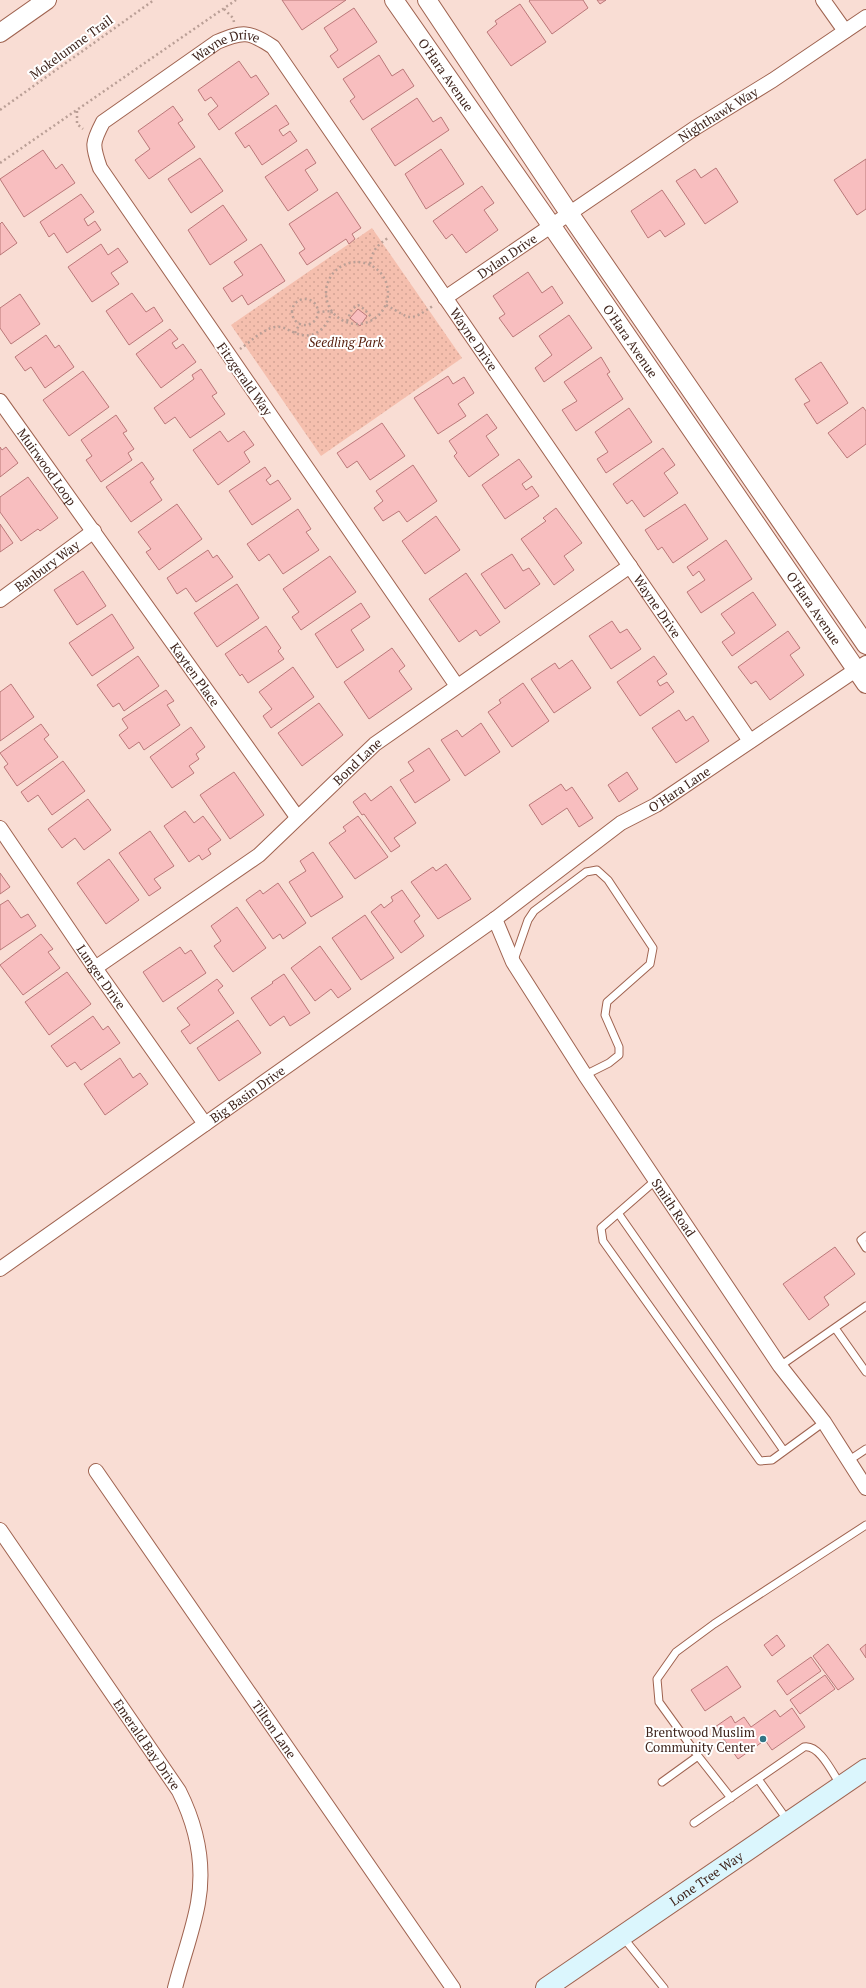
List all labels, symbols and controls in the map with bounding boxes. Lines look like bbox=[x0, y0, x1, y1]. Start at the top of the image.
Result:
street label: Mokelumne Trail bbox=[26, 11, 116, 83]
street label: Wayne Drive bbox=[189, 25, 263, 66]
street label: O'Hara Avenue bbox=[414, 34, 478, 115]
street label: Nighthawk Way bbox=[674, 82, 761, 146]
street label: Dylan Drive bbox=[474, 229, 540, 282]
street label: O'Hara Avenue bbox=[599, 301, 662, 381]
street label: Wayne Drive bbox=[446, 304, 502, 374]
park label: Seedling Park bbox=[308, 333, 384, 351]
street label: Fitzgerald Way bbox=[213, 339, 277, 420]
street label: Muirwood Loop bbox=[13, 425, 81, 509]
street label: Banbury Way bbox=[11, 536, 83, 596]
street label: O'Hara Avenue bbox=[782, 568, 845, 648]
street label: Wayne Drive bbox=[629, 571, 686, 642]
street label: Kayten Place bbox=[166, 639, 224, 710]
street label: Bond Lane bbox=[329, 733, 385, 789]
street label: O'Hara Lane bbox=[645, 762, 714, 816]
street label: Lunger Drive bbox=[73, 941, 130, 1013]
street label: Big Basin Drive bbox=[206, 1061, 289, 1127]
street label: Smith Road bbox=[648, 1175, 700, 1240]
street label: Emerald Bay Drive bbox=[109, 1695, 185, 1793]
street label: Tilton Lane bbox=[248, 1697, 301, 1762]
place label: Brentwood Muslim Community Center bbox=[645, 1723, 755, 1756]
marker: Brentwood Muslim Community Center bbox=[758, 1734, 768, 1744]
street label: Lone Tree Way bbox=[666, 1847, 747, 1910]

